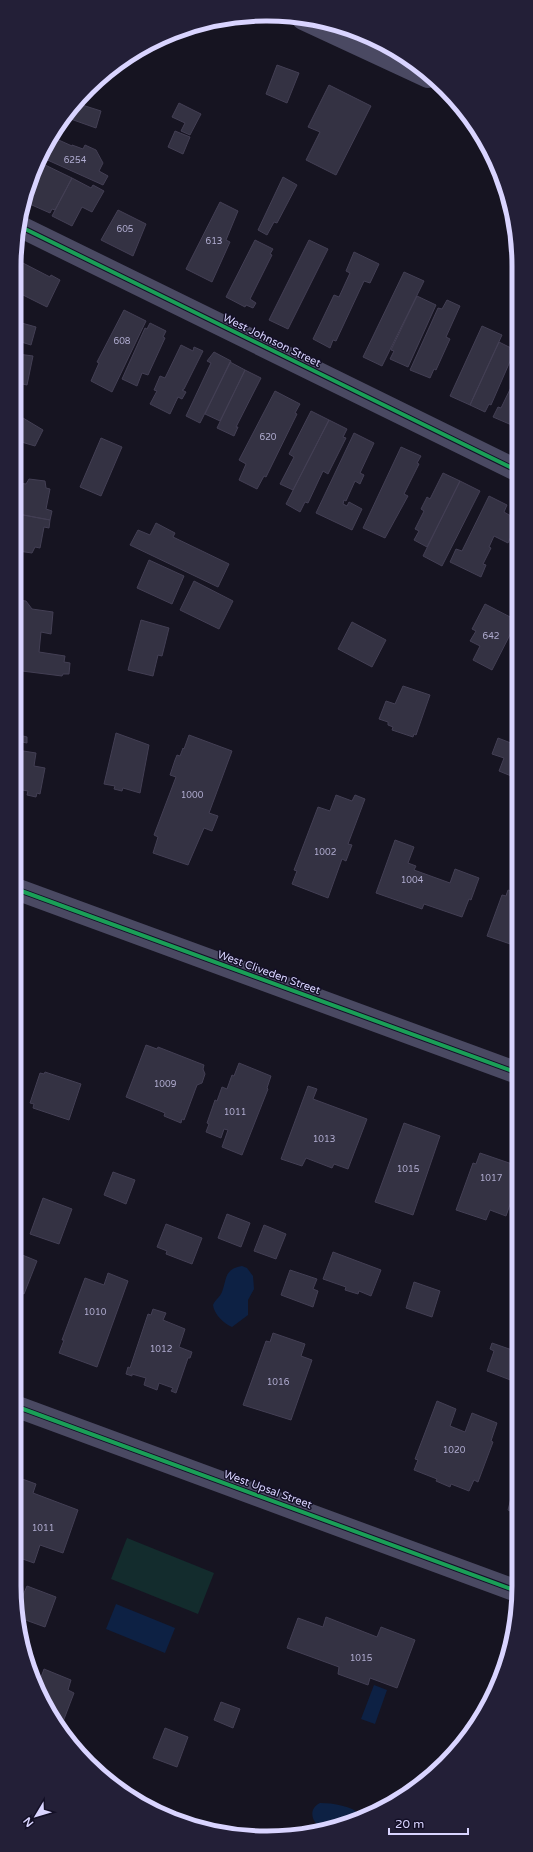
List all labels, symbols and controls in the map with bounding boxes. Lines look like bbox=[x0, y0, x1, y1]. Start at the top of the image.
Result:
house number: 6254 bbox=[64, 155, 87, 166]
house number: 605 bbox=[117, 224, 134, 235]
house number: 613 bbox=[206, 236, 222, 247]
street label: West Johnson Street bbox=[221, 311, 323, 370]
house number: 608 bbox=[114, 336, 131, 347]
house number: 620 bbox=[260, 432, 277, 443]
house number: 642 bbox=[483, 631, 499, 642]
house number: 1000 bbox=[181, 790, 204, 801]
house number: 1002 bbox=[314, 847, 336, 858]
house number: 1004 bbox=[401, 875, 424, 886]
street label: West Cliveden Street bbox=[216, 948, 322, 997]
house number: 1009 bbox=[154, 1079, 177, 1090]
house number: 1011 bbox=[224, 1107, 246, 1118]
house number: 1013 bbox=[313, 1134, 335, 1145]
house number: 1015 bbox=[397, 1164, 420, 1175]
house number: 1017 bbox=[480, 1173, 503, 1184]
house number: 1010 bbox=[84, 1307, 107, 1318]
house number: 1012 bbox=[150, 1344, 172, 1355]
house number: 1016 bbox=[267, 1377, 290, 1388]
house number: 1020 bbox=[443, 1445, 466, 1456]
street label: West Upsal Street bbox=[222, 1468, 314, 1511]
house number: 1011 bbox=[32, 1523, 54, 1534]
house number: 1015 bbox=[350, 1653, 373, 1664]
north arrow bbox=[16, 1796, 56, 1836]
scale bar bbox=[389, 1810, 468, 1836]
text: N bbox=[21, 1814, 36, 1829]
text: 20 m bbox=[395, 1817, 424, 1831]

